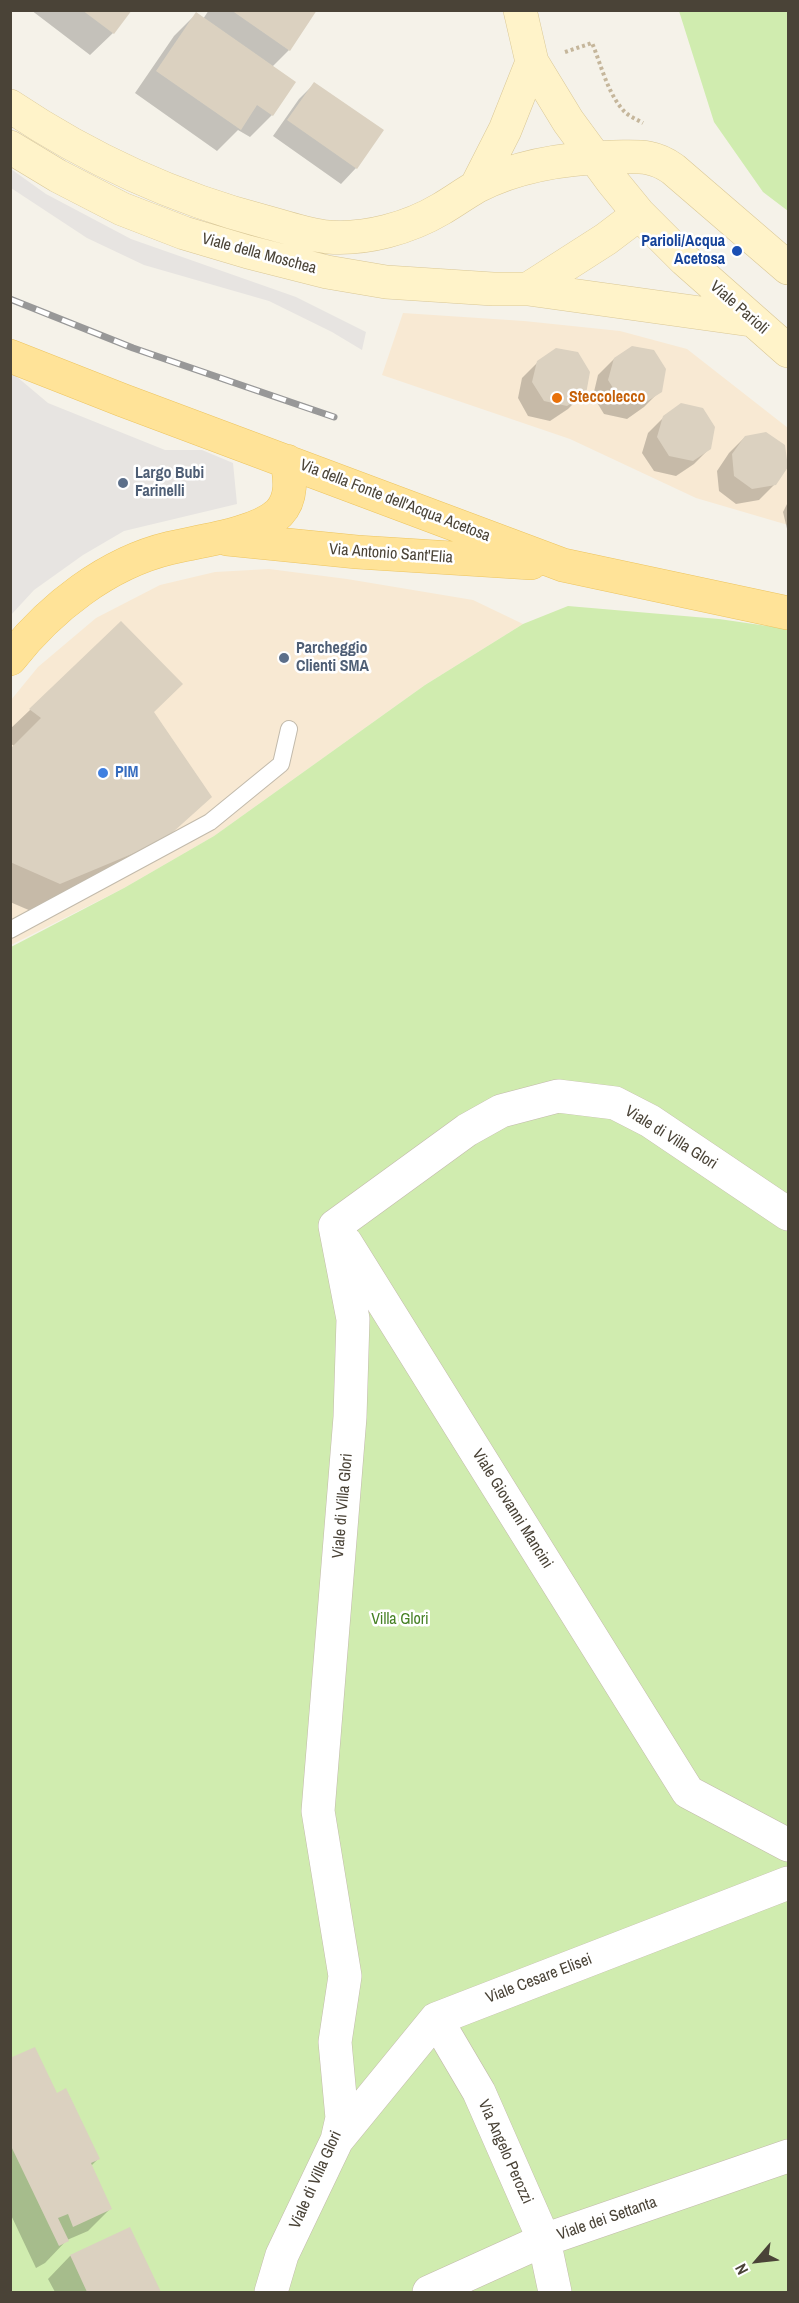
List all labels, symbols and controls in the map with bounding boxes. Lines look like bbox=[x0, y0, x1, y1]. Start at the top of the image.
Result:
street label: Viale della Moschea bbox=[200, 229, 318, 279]
place label: Parioli/Acqua Acetosa bbox=[641, 232, 725, 270]
marker: Parioli/Acqua Acetosa bbox=[730, 244, 744, 258]
street label: Viale Parioli bbox=[706, 277, 772, 339]
place label: Steccolecco bbox=[569, 388, 646, 408]
marker: Steccolecco bbox=[550, 391, 564, 405]
street label: Via della Fonte dell'Acqua Acetosa bbox=[297, 456, 493, 546]
place label: Largo Bubi Farinelli bbox=[135, 464, 204, 502]
marker: Largo Bubi Farinelli bbox=[116, 476, 130, 490]
street label: Via Antonio Sant'Elia bbox=[328, 540, 454, 568]
place label: Parcheggio Clienti SMA bbox=[296, 639, 369, 677]
marker: Parcheggio Clienti SMA bbox=[277, 651, 291, 665]
place label: PIM bbox=[115, 763, 138, 783]
marker: PIM bbox=[96, 766, 110, 780]
street label: Viale di Villa Glori bbox=[621, 1102, 721, 1174]
street label: Viale Giovanni Mancini bbox=[468, 1446, 556, 1572]
street label: Viale di Villa Glori bbox=[329, 1453, 357, 1559]
park label: Villa Glori bbox=[371, 1610, 429, 1630]
street label: Viale Cesare Elisei bbox=[483, 1950, 595, 2008]
street label: Via Angelo Perozzi bbox=[473, 2097, 537, 2207]
street label: Viale di Villa Glori bbox=[286, 2128, 346, 2232]
street label: Viale dei Settanta bbox=[555, 2193, 659, 2245]
north arrow bbox=[727, 2231, 787, 2291]
text: N bbox=[729, 2260, 753, 2279]

